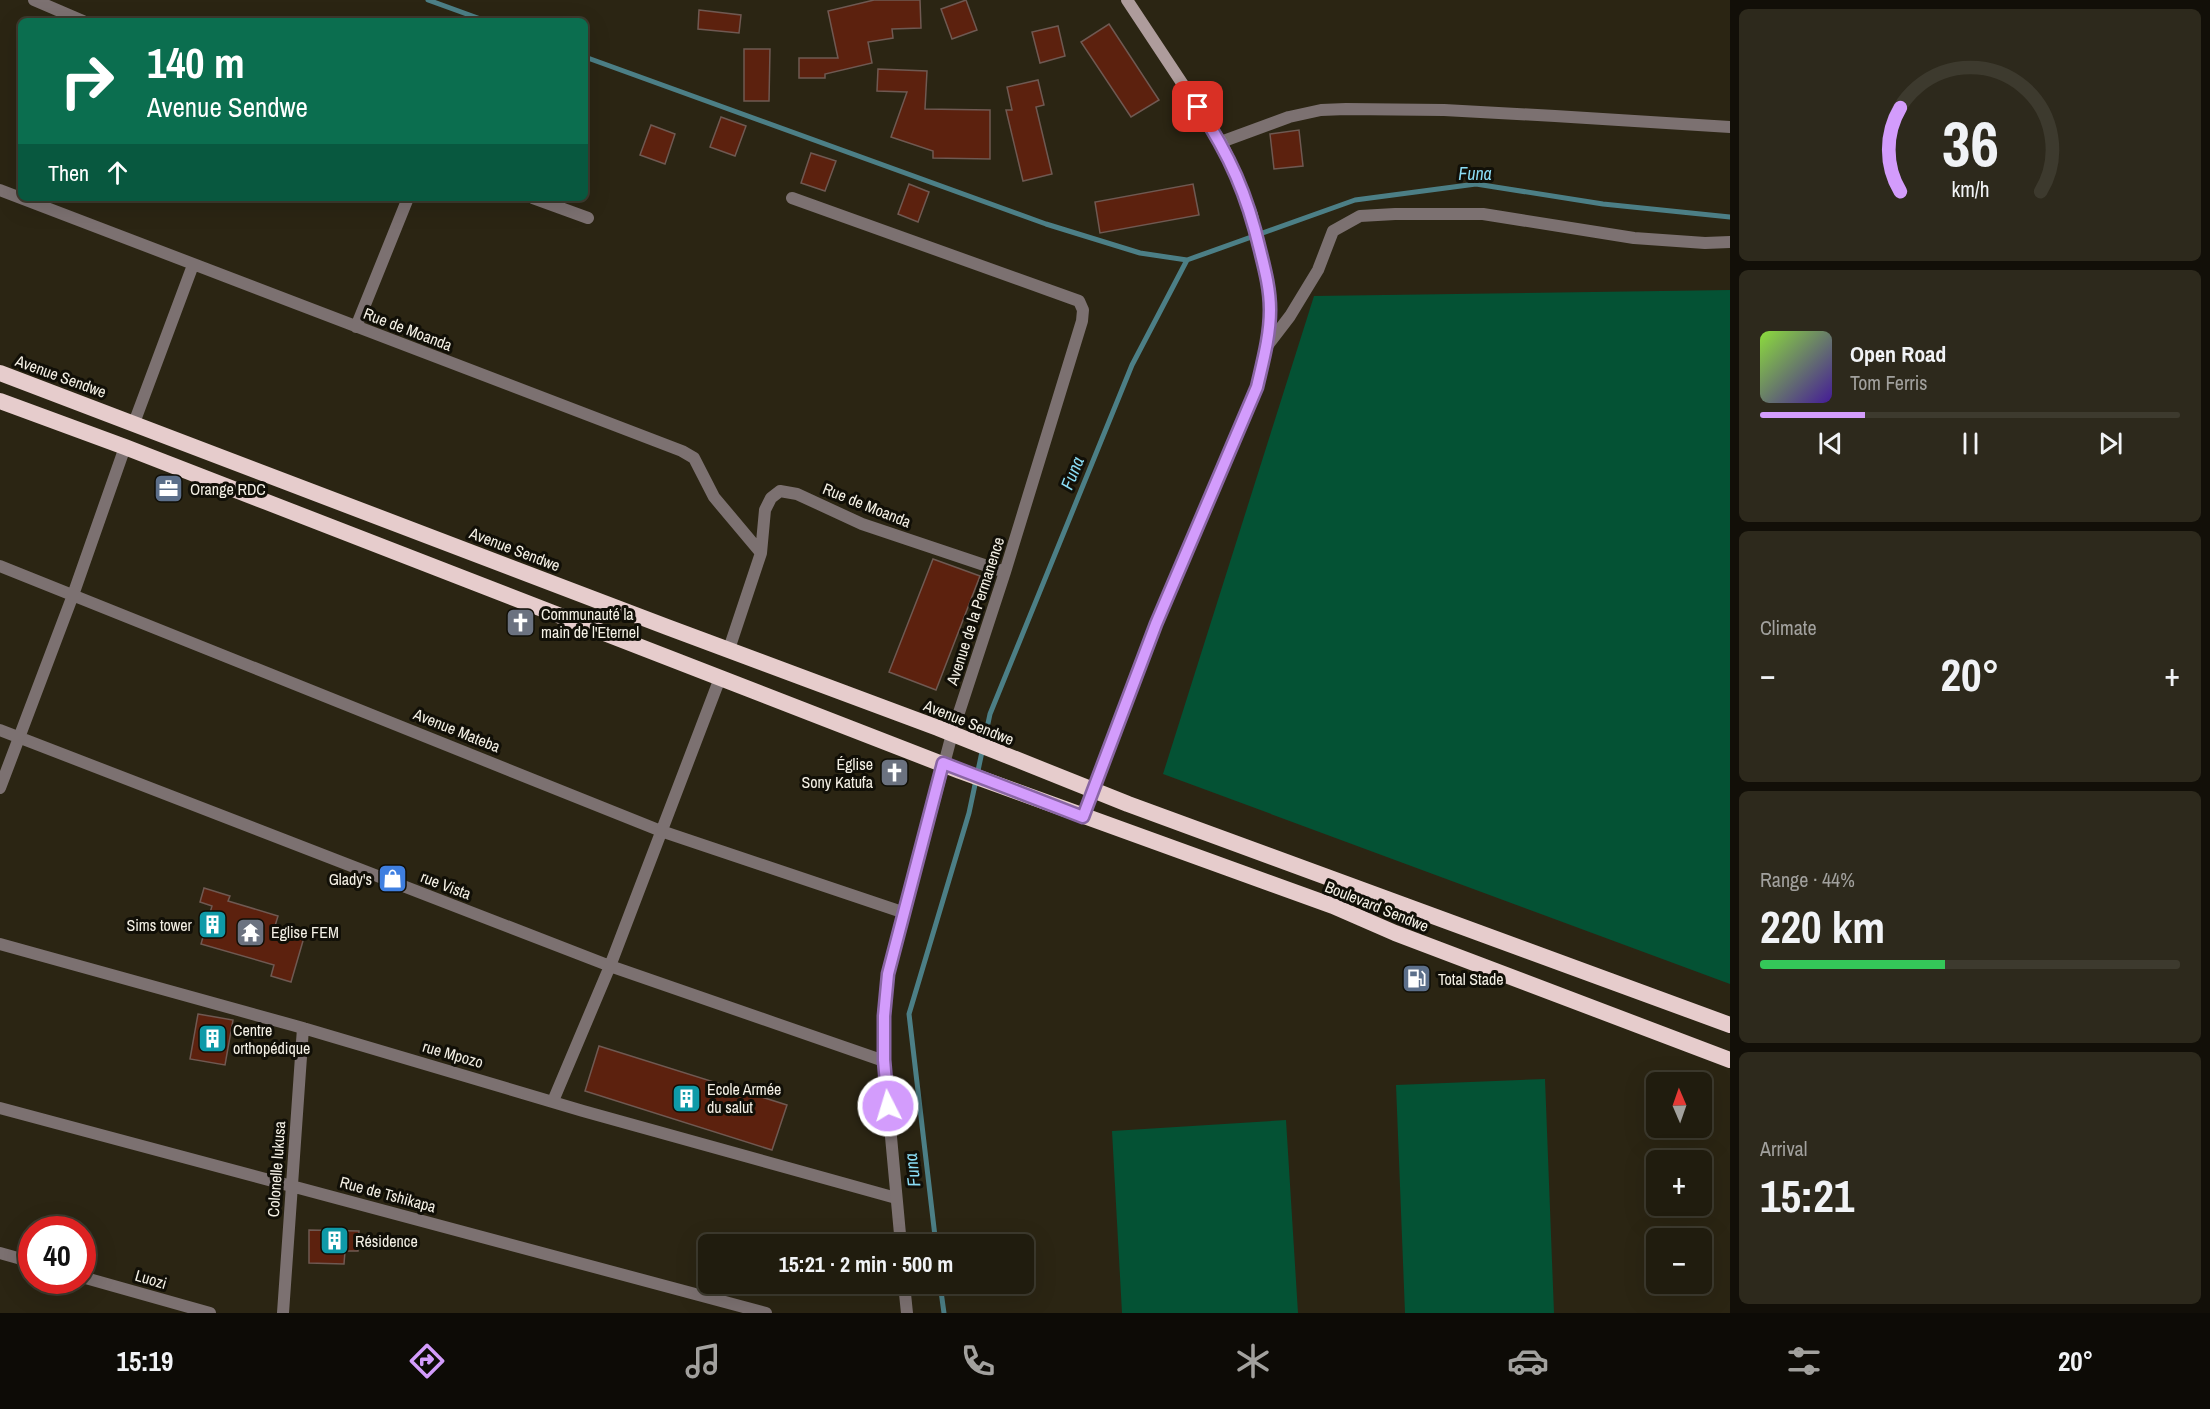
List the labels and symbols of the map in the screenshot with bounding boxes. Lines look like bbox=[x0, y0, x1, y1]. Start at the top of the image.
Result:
pin bbox=[1172, 81, 1223, 132]
water label: Funa bbox=[1458, 161, 1492, 186]
street label: Rue de Moanda bbox=[360, 302, 456, 356]
street label: Avenue Sendwe bbox=[12, 349, 110, 403]
water label: Funa bbox=[1054, 453, 1090, 493]
office icon: Orange RDC bbox=[153, 473, 185, 505]
street label: Rue de Moanda bbox=[820, 477, 915, 533]
place label: Orange RDC bbox=[190, 478, 266, 500]
street label: Avenue Sendwe bbox=[466, 521, 563, 576]
street label: Avenue de la Permanence bbox=[940, 534, 1009, 689]
place label: Communauté la main de l'Eternel bbox=[541, 603, 639, 643]
church icon: Communauté la main de l'Eternel bbox=[504, 607, 536, 639]
street label: Avenue Sendwe bbox=[920, 694, 1017, 750]
street label: Avenue Mateba bbox=[409, 702, 504, 758]
place label: Église Sony Katufa bbox=[802, 753, 874, 793]
church icon: Église Sony Katufa bbox=[878, 757, 910, 789]
shop icon: Glady's bbox=[377, 863, 409, 895]
street label: rue Vista bbox=[418, 865, 475, 905]
place label: Glady's bbox=[329, 868, 372, 890]
street label: Boulevard Sendwe bbox=[1322, 875, 1432, 937]
building icon: Sims tower bbox=[197, 909, 229, 941]
place label: Sims tower bbox=[126, 914, 193, 936]
temple icon: Eglise FEM bbox=[234, 916, 266, 948]
place label: Eglise FEM bbox=[271, 921, 339, 943]
fuel station icon: Total Stade bbox=[1401, 963, 1433, 995]
place label: Total Stade bbox=[1438, 968, 1504, 990]
place label: Centre orthopédique bbox=[233, 1019, 310, 1059]
building icon: Centre orthopédique bbox=[196, 1023, 228, 1055]
street label: rue Mpozo bbox=[420, 1035, 486, 1073]
north arrow bbox=[1646, 1072, 1712, 1138]
position arrow bbox=[856, 1074, 920, 1138]
place label: Ecole Armée du salut bbox=[707, 1078, 781, 1118]
building icon: Ecole Armée du salut bbox=[670, 1082, 702, 1114]
street label: Colonelle lukusa bbox=[262, 1120, 290, 1218]
water label: Funa bbox=[898, 1152, 926, 1188]
street label: Rue de Tshikapa bbox=[338, 1171, 439, 1218]
speed limit sign: 40 bbox=[18, 1216, 96, 1294]
building icon: Résidence bbox=[318, 1225, 350, 1257]
place label: Résidence bbox=[355, 1230, 418, 1252]
street label: Luozi bbox=[133, 1264, 169, 1294]

